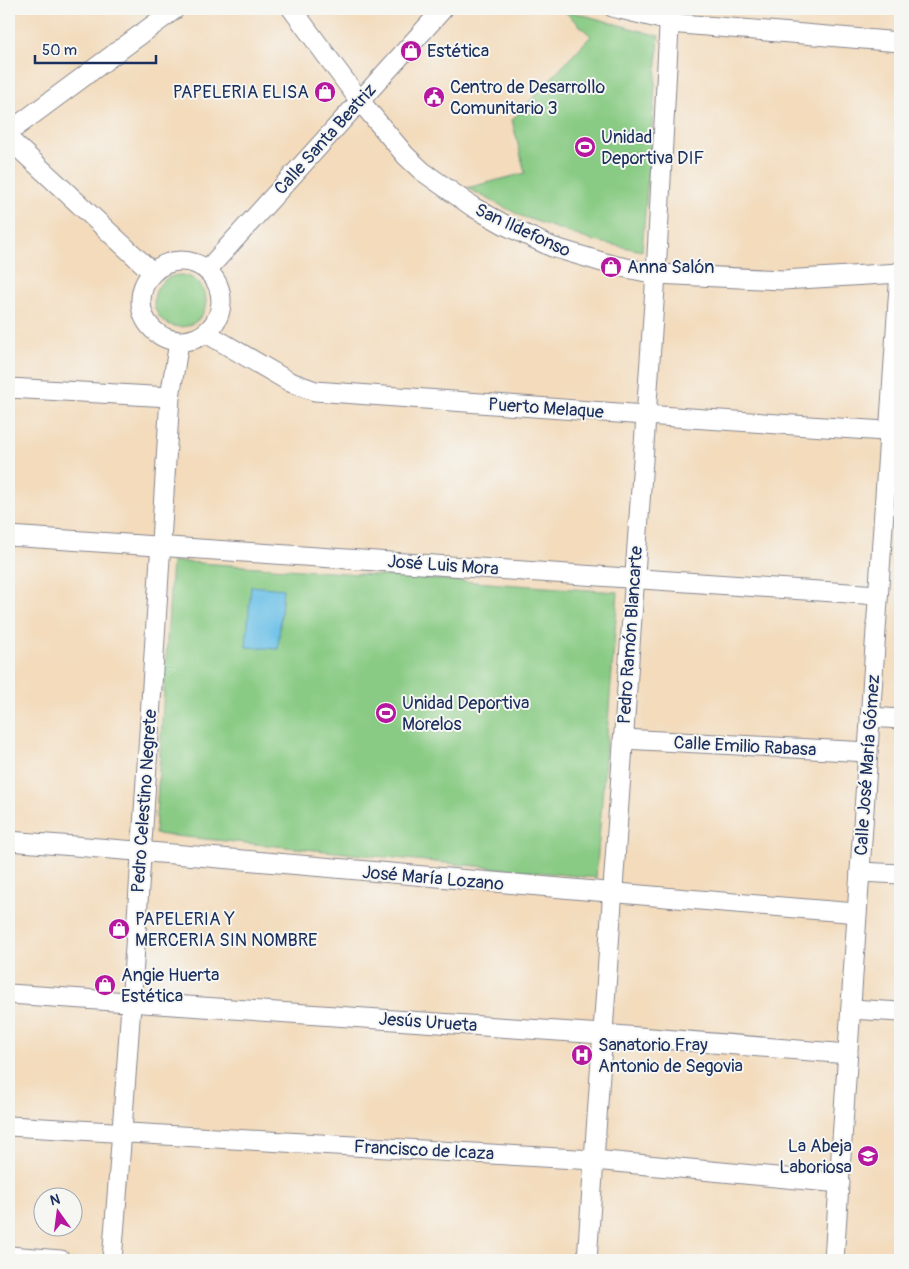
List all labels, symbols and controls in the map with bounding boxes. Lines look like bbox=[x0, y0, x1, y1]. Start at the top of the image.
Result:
scale bar bbox=[35, 32, 156, 64]
shop icon: Estética bbox=[399, 39, 423, 63]
place label: Estética bbox=[427, 40, 489, 63]
text: 50 m bbox=[42, 41, 77, 60]
place label: Centro de Desarrollo Comunitario 3 bbox=[450, 76, 606, 120]
street label: Calle Santa Beatriz bbox=[269, 79, 381, 200]
shop icon: PAPELERIA ELISA bbox=[313, 80, 337, 104]
place label: PAPELERIA ELISA bbox=[173, 81, 309, 104]
public building icon: Centro de Desarrollo Comunitario 3 bbox=[422, 85, 446, 109]
place label: Unidad Deportiva DIF bbox=[601, 126, 704, 170]
sports icon: Unidad Deportiva DIF bbox=[573, 135, 597, 159]
street label: San Ildefonso bbox=[471, 198, 575, 263]
shop icon: Anna Salón bbox=[599, 255, 623, 279]
place label: Anna Salón bbox=[627, 256, 715, 279]
street label: Puerto Melaque bbox=[487, 393, 605, 424]
street label: Pedro Ramón Blancarte bbox=[613, 545, 648, 725]
street label: José Luis Mora bbox=[386, 550, 499, 581]
street label: Calle José María Gómez bbox=[850, 674, 885, 856]
place label: Unidad Deportiva Morelos bbox=[402, 692, 529, 736]
sports icon: Unidad Deportiva Morelos bbox=[374, 701, 398, 725]
street label: Pedro Celestino Negrete bbox=[127, 708, 162, 894]
street label: Calle Emilio Rabasa bbox=[673, 731, 817, 762]
street label: José María Lozano bbox=[361, 861, 505, 896]
place label: PAPELERIA Y MERCERIA SIN NOMBRE bbox=[135, 908, 317, 952]
shop icon: PAPELERIA Y MERCERIA SIN NOMBRE bbox=[107, 917, 131, 941]
place label: Angie Huerta Estética bbox=[121, 964, 219, 1008]
shop icon: Angie Huerta Estética bbox=[93, 973, 117, 997]
street label: Jesús Urueta bbox=[378, 1008, 478, 1037]
place label: Sanatorio Fray Antonio de Segovia bbox=[598, 1034, 743, 1078]
hospital icon: Sanatorio Fray Antonio de Segovia bbox=[570, 1043, 594, 1067]
street label: Francisco de Icaza bbox=[353, 1135, 495, 1166]
place label: La Abeja Laboriosa bbox=[779, 1135, 852, 1179]
school or university icon: La Abeja Laboriosa bbox=[856, 1144, 880, 1168]
north arrow bbox=[32, 1186, 82, 1236]
text: N bbox=[48, 1190, 62, 1209]

